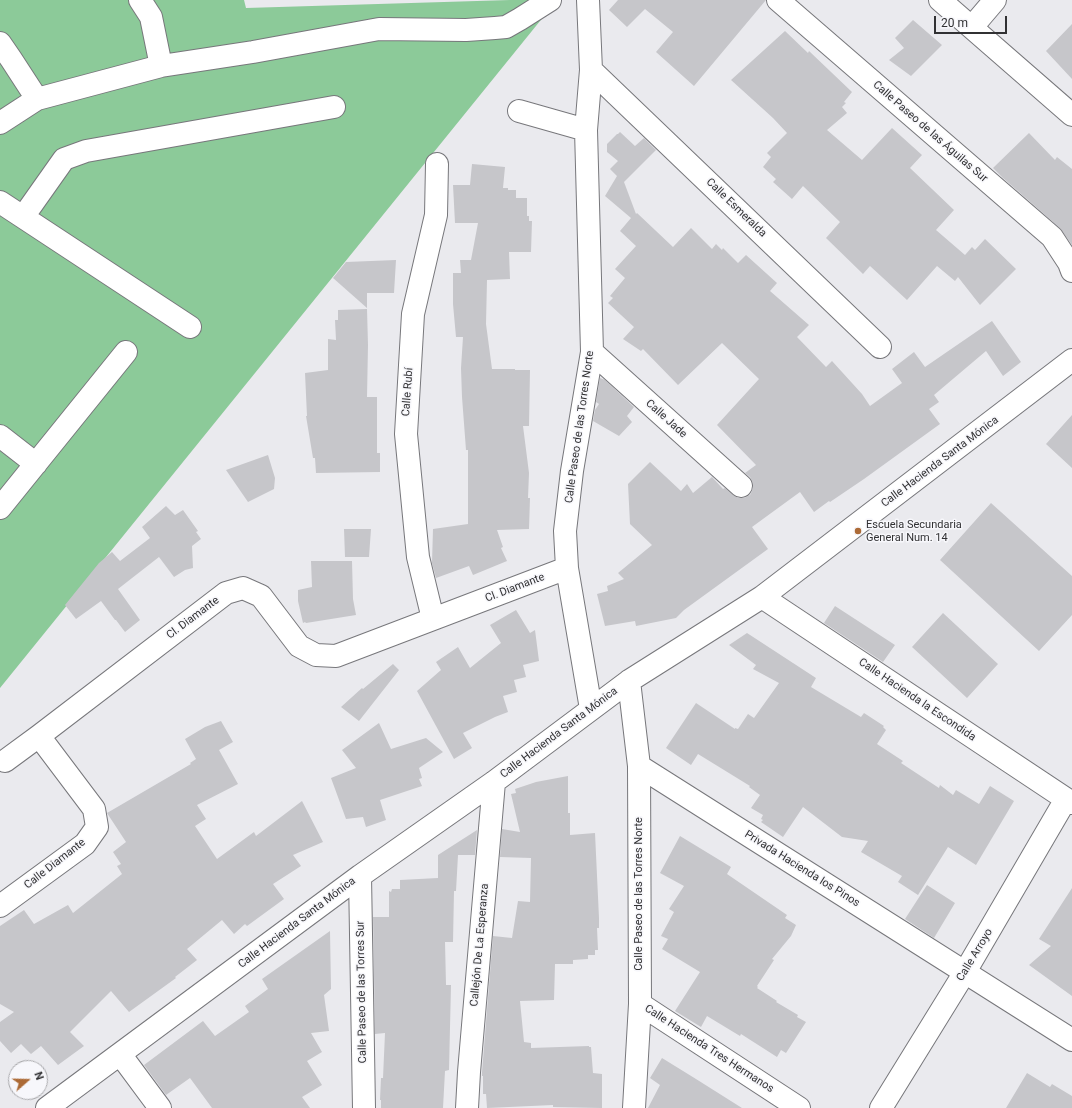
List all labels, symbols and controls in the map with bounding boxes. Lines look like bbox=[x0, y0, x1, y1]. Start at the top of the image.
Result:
scale bar bbox=[936, 8, 1009, 34]
text: 20 m bbox=[941, 16, 968, 30]
street label: Calle Paseo de las Águilas Sur bbox=[870, 79, 990, 185]
street label: Calle Esmeralda bbox=[703, 176, 769, 240]
street label: Calle Paseo de las Torres Norte bbox=[563, 350, 597, 504]
street label: Calle Rubí bbox=[400, 367, 416, 417]
street label: Calle Jade bbox=[643, 397, 689, 441]
street label: Calle Hacienda Santa Mónica bbox=[879, 414, 1001, 510]
place label: Escuela Secundaria General Num. 14 bbox=[866, 518, 962, 544]
marker: Escuela Secundaria General Num. 14 bbox=[853, 526, 863, 536]
street label: Cl. Diamante bbox=[483, 571, 547, 605]
street label: Cl. Diamante bbox=[164, 594, 222, 642]
street label: Calle Hacienda la Escondida bbox=[856, 656, 978, 744]
street label: Calle Hacienda Santa Mónica bbox=[498, 685, 620, 781]
street label: Calle Paseo de las Torres Norte bbox=[632, 817, 646, 971]
street label: Privada Hacienda los Pinos bbox=[742, 828, 862, 910]
street label: Calle Diamante bbox=[22, 836, 88, 892]
street label: Calle Hacienda Santa Mónica bbox=[236, 875, 358, 971]
street label: Callejón De La Esperanza bbox=[468, 883, 492, 1007]
street label: Calle Paseo de las Torres Sur bbox=[354, 921, 370, 1063]
street label: Calle Arroyo bbox=[954, 926, 996, 984]
street label: Calle Hacienda Tres Hermanos bbox=[642, 1002, 776, 1096]
north arrow bbox=[8, 1060, 48, 1100]
text: N bbox=[31, 1070, 46, 1082]

